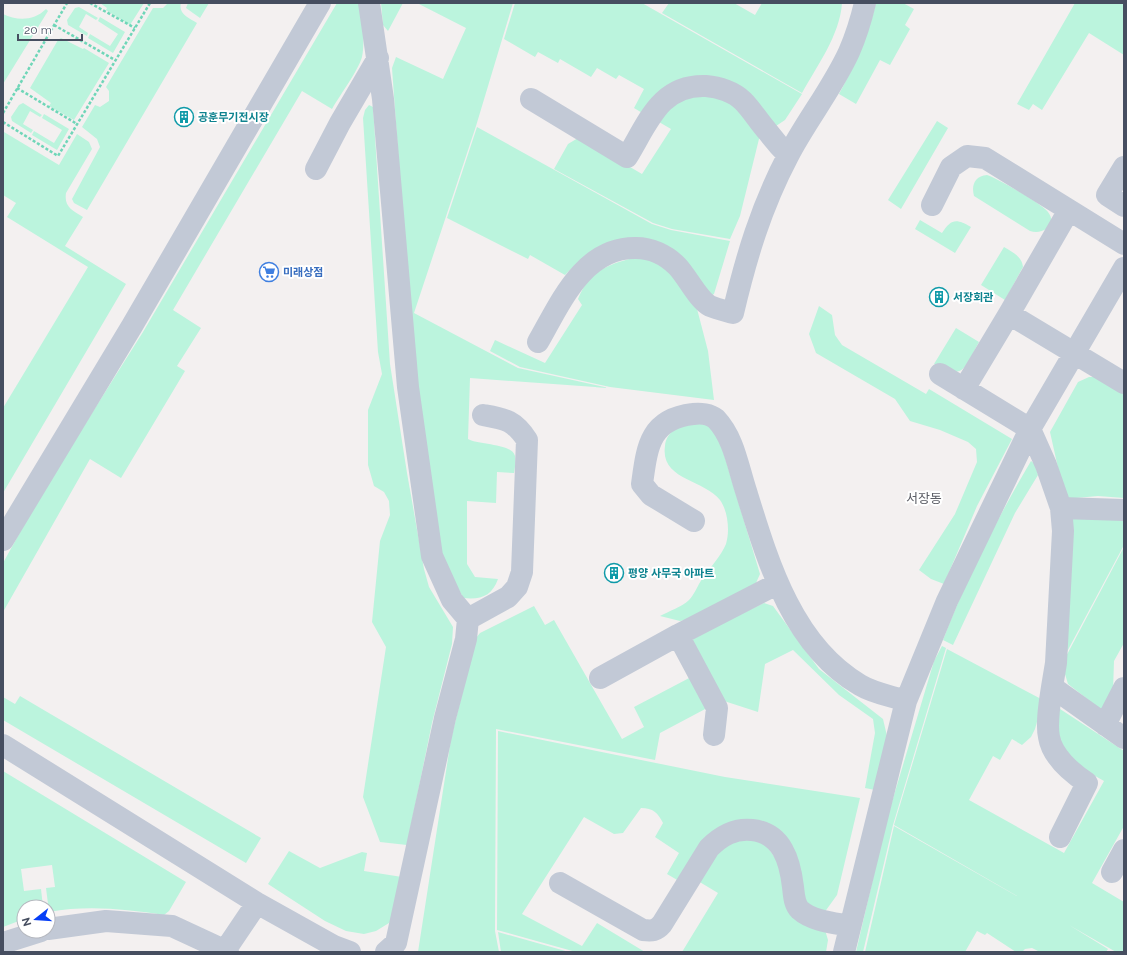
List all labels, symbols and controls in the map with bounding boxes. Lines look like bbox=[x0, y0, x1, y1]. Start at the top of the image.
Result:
scale bar bbox=[18, 16, 82, 42]
text: 20 m bbox=[24, 23, 52, 37]
building icon: 공훈무기전시장 bbox=[173, 106, 195, 128]
place label: 공훈무기전시장 bbox=[198, 111, 269, 124]
supermarket icon: 미래상점 bbox=[258, 261, 280, 283]
place label: 미래상점 bbox=[283, 266, 323, 279]
building icon: 서장회관 bbox=[928, 286, 950, 308]
place label: 서장회관 bbox=[953, 291, 993, 304]
district label: 서장동 bbox=[906, 491, 942, 506]
building icon: 평양 사무국 아파트 bbox=[603, 562, 625, 584]
place label: 평양 사무국 아파트 bbox=[628, 567, 714, 580]
north arrow bbox=[16, 899, 56, 939]
text: N bbox=[19, 916, 34, 928]

